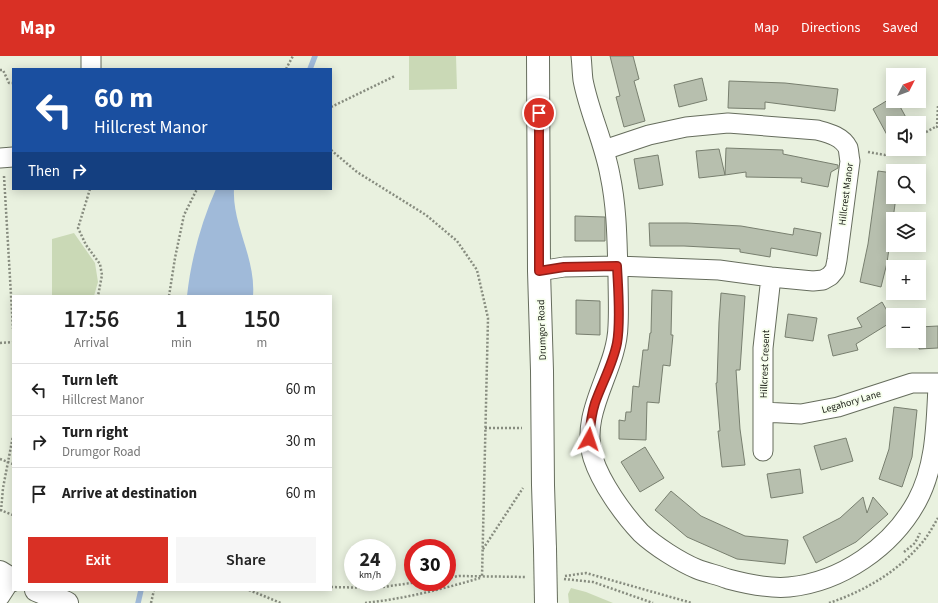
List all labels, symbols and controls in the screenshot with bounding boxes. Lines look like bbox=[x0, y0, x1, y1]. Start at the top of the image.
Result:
text: Map bbox=[20, 15, 55, 42]
text: Map bbox=[754, 18, 779, 38]
text: Directions bbox=[801, 18, 860, 38]
text: Saved bbox=[882, 18, 918, 38]
north arrow bbox=[886, 68, 926, 108]
map controls bbox=[886, 68, 926, 348]
text: 60 m bbox=[94, 78, 153, 118]
icon: left bbox=[28, 84, 80, 136]
pin bbox=[522, 96, 556, 130]
icon: arrive bbox=[528, 102, 550, 124]
text: Hillcrest Manor bbox=[94, 115, 207, 140]
button: sound bbox=[886, 116, 926, 156]
icon: right bbox=[68, 160, 90, 182]
text: Then bbox=[28, 161, 60, 182]
street label: Hillcrest Manor bbox=[835, 161, 857, 226]
button: search bbox=[886, 164, 926, 204]
button: layers bbox=[886, 212, 926, 252]
button: + bbox=[886, 260, 926, 300]
street label: Drumgor Road bbox=[534, 299, 550, 360]
text: 17:56 bbox=[64, 302, 119, 337]
text: 1 bbox=[175, 302, 188, 337]
text: 150 bbox=[244, 302, 280, 337]
button: − bbox=[886, 308, 926, 348]
street label: Hillcrest Cresent bbox=[757, 329, 773, 398]
text: Arrival bbox=[74, 334, 109, 352]
text: min bbox=[171, 334, 192, 352]
text: m bbox=[257, 334, 267, 352]
text: Turn left bbox=[62, 370, 118, 391]
icon: left bbox=[28, 379, 50, 401]
text: 60 m bbox=[286, 379, 316, 400]
street label: Legahory Lane bbox=[820, 387, 883, 417]
text: Hillcrest Manor bbox=[62, 391, 144, 409]
position arrow bbox=[568, 418, 610, 460]
text: Turn right bbox=[62, 422, 128, 443]
icon: right bbox=[28, 431, 50, 453]
text: 30 m bbox=[286, 431, 316, 452]
text: Drumgor Road bbox=[62, 443, 141, 461]
icon: arrive bbox=[28, 483, 50, 505]
text: Arrive at destination bbox=[62, 483, 197, 504]
text: 60 m bbox=[286, 483, 316, 504]
button: Exit bbox=[28, 537, 168, 583]
button: Share bbox=[176, 537, 316, 583]
speed limit sign: 30 bbox=[404, 539, 456, 591]
text: 24 bbox=[359, 546, 381, 574]
text: km/h bbox=[359, 568, 381, 582]

